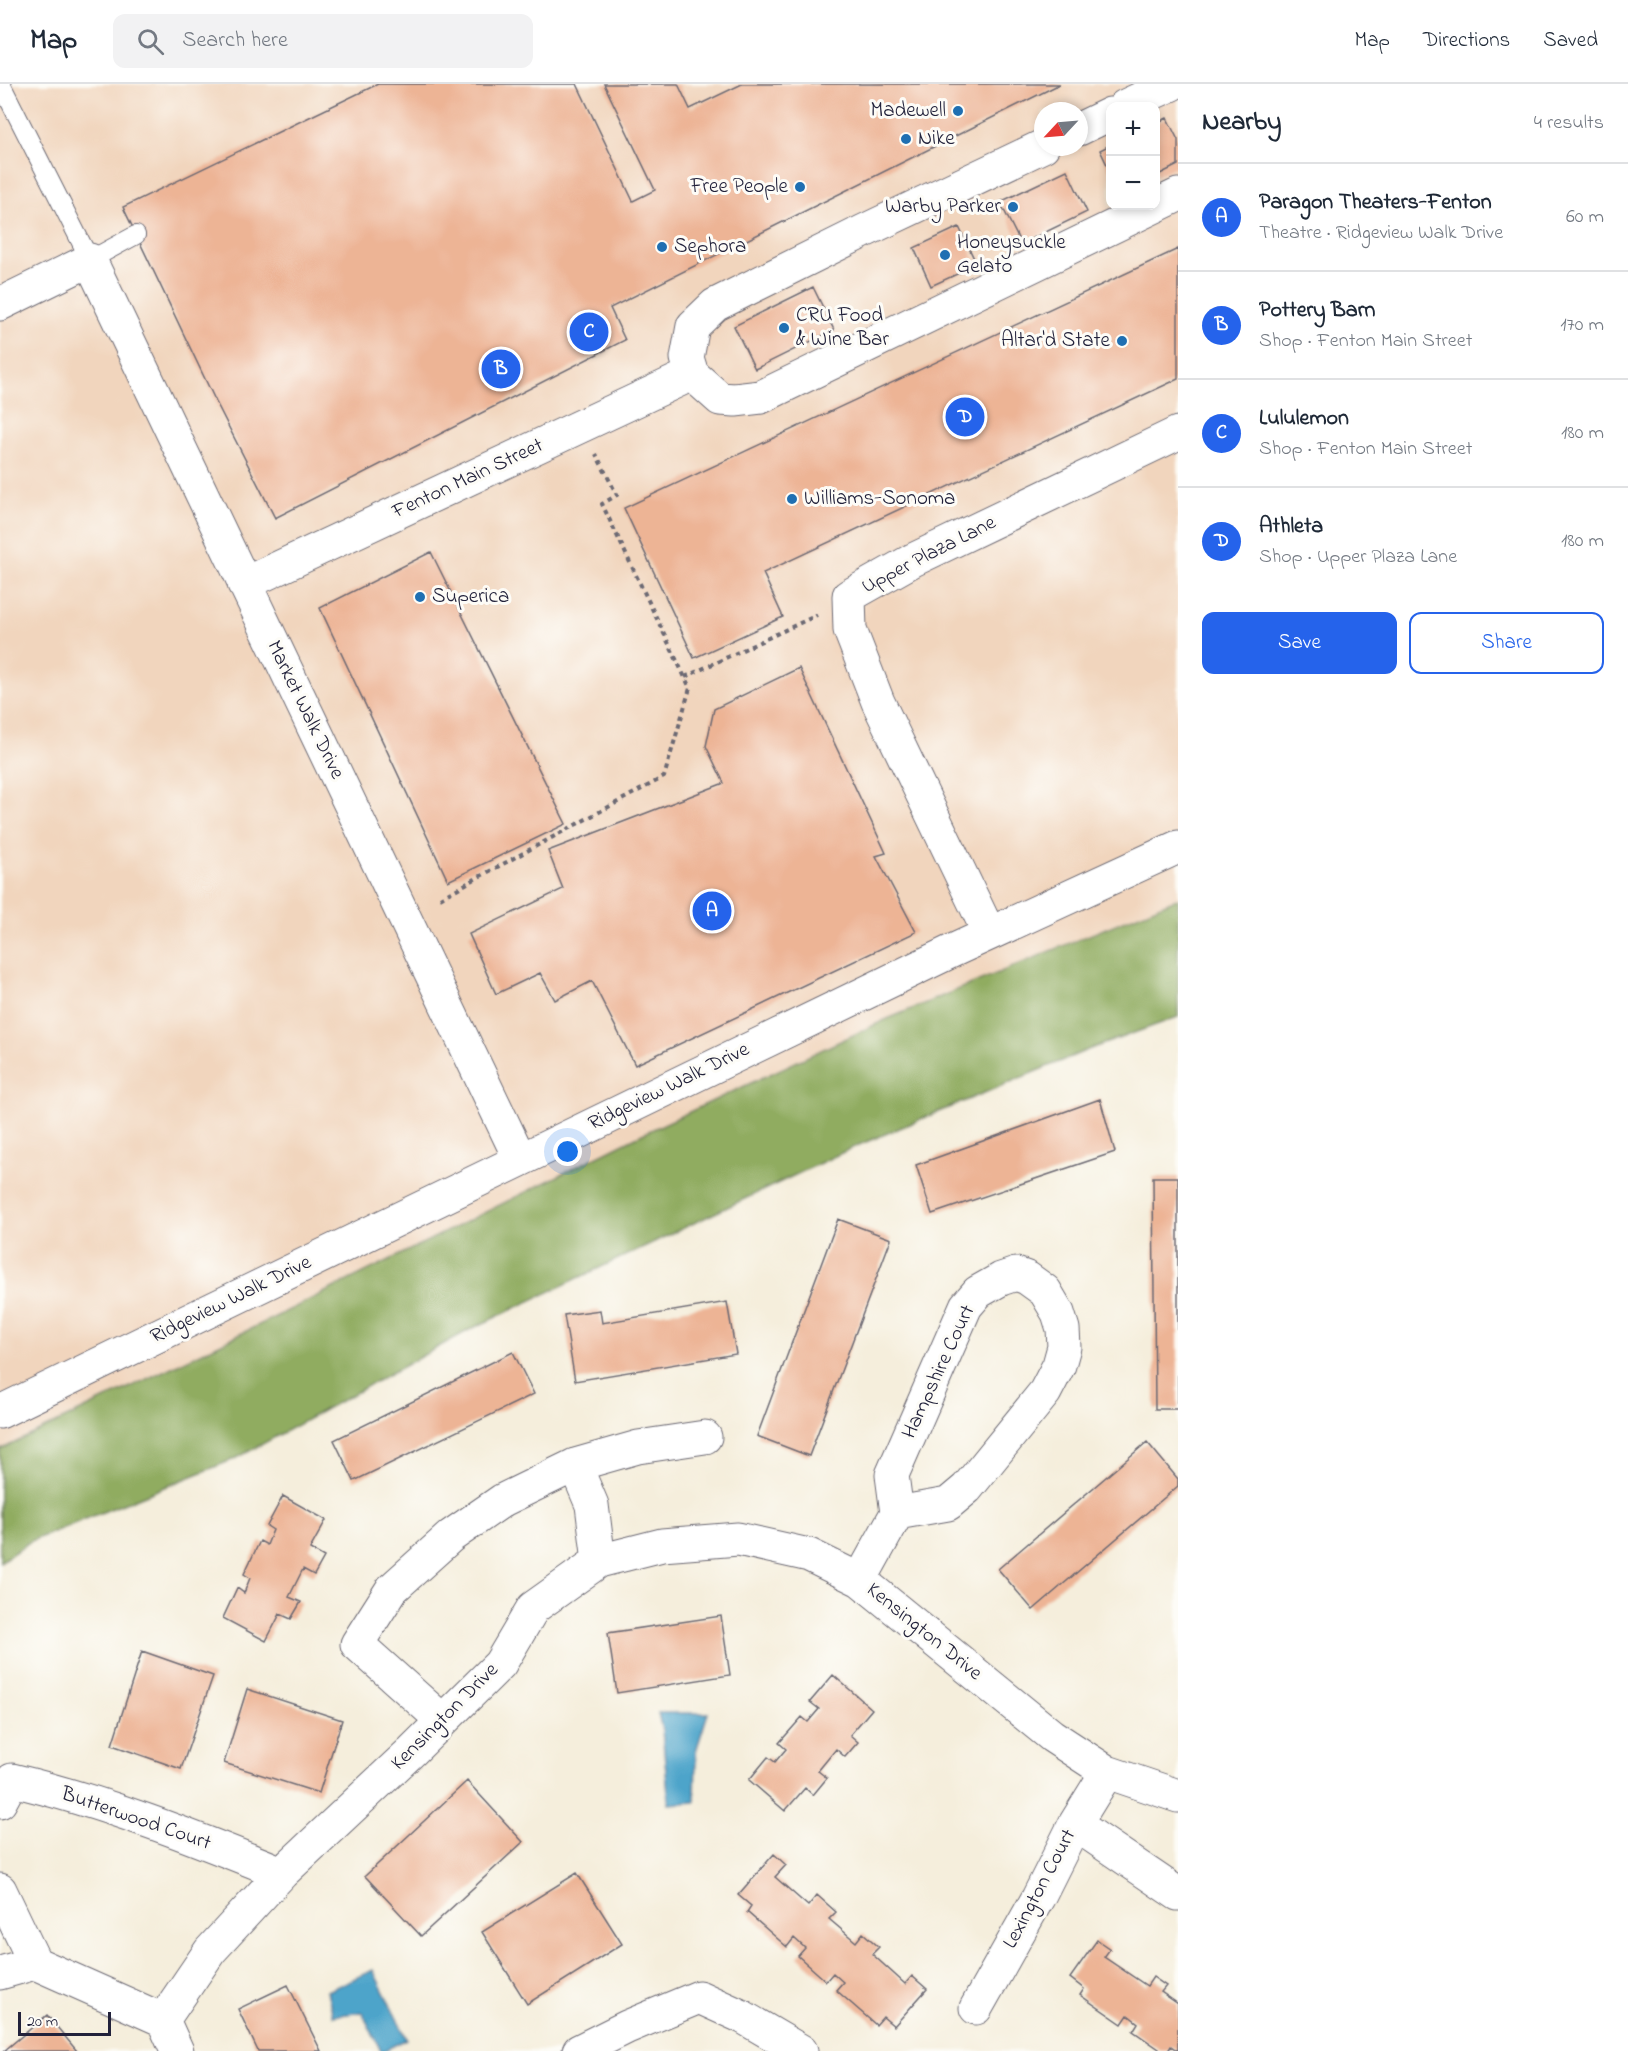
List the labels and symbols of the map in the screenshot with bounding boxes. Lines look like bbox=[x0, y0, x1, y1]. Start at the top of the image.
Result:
place label: Madewell bbox=[870, 96, 946, 126]
north arrow bbox=[1034, 102, 1088, 156]
marker: Madewell bbox=[951, 104, 965, 118]
place label: Nike bbox=[918, 124, 955, 154]
marker: Nike bbox=[899, 132, 913, 146]
place label: Free People bbox=[690, 172, 789, 202]
marker: Free People bbox=[793, 180, 807, 194]
place label: Warby Parker bbox=[885, 192, 1001, 224]
marker: Warby Parker bbox=[1006, 200, 1020, 214]
place label: Honeysuckle Gelato bbox=[957, 228, 1066, 282]
place label: Sephora bbox=[674, 232, 746, 262]
marker: Sephora bbox=[655, 240, 669, 254]
marker: Honeysuckle Gelato bbox=[938, 248, 952, 262]
place label: CRU Food & Wine Bar bbox=[796, 301, 889, 355]
pin: C bbox=[570, 310, 608, 354]
marker: CRU Food & Wine Bar bbox=[777, 321, 791, 335]
place label: Altar'd State bbox=[1001, 326, 1111, 356]
marker: Altar'd State bbox=[1115, 334, 1129, 348]
pin: B bbox=[482, 346, 520, 392]
pin: D bbox=[946, 394, 984, 440]
street label: Fenton Main Street bbox=[387, 431, 548, 528]
place label: Williams-Sonoma bbox=[804, 484, 955, 514]
marker: Williams-Sonoma bbox=[785, 492, 799, 506]
street label: Upper Plaza Lane bbox=[857, 508, 1002, 602]
place label: Superica bbox=[432, 582, 509, 612]
marker: Superica bbox=[413, 590, 427, 604]
street label: Market Walk Drive bbox=[258, 636, 352, 785]
pin: A bbox=[692, 888, 732, 934]
street label: Ridgeview Walk Drive bbox=[583, 1035, 756, 1141]
your location bbox=[553, 1137, 582, 1166]
street label: Ridgeview Walk Drive bbox=[145, 1248, 318, 1354]
street label: Hampshire Court bbox=[895, 1300, 983, 1444]
street label: Kensington Drive bbox=[858, 1576, 989, 1690]
street label: Kensington Drive bbox=[384, 1656, 508, 1779]
street label: Butterwood Court bbox=[56, 1779, 215, 1859]
street label: Lexington Court bbox=[996, 1824, 1086, 1955]
scale bar bbox=[18, 2009, 111, 2036]

